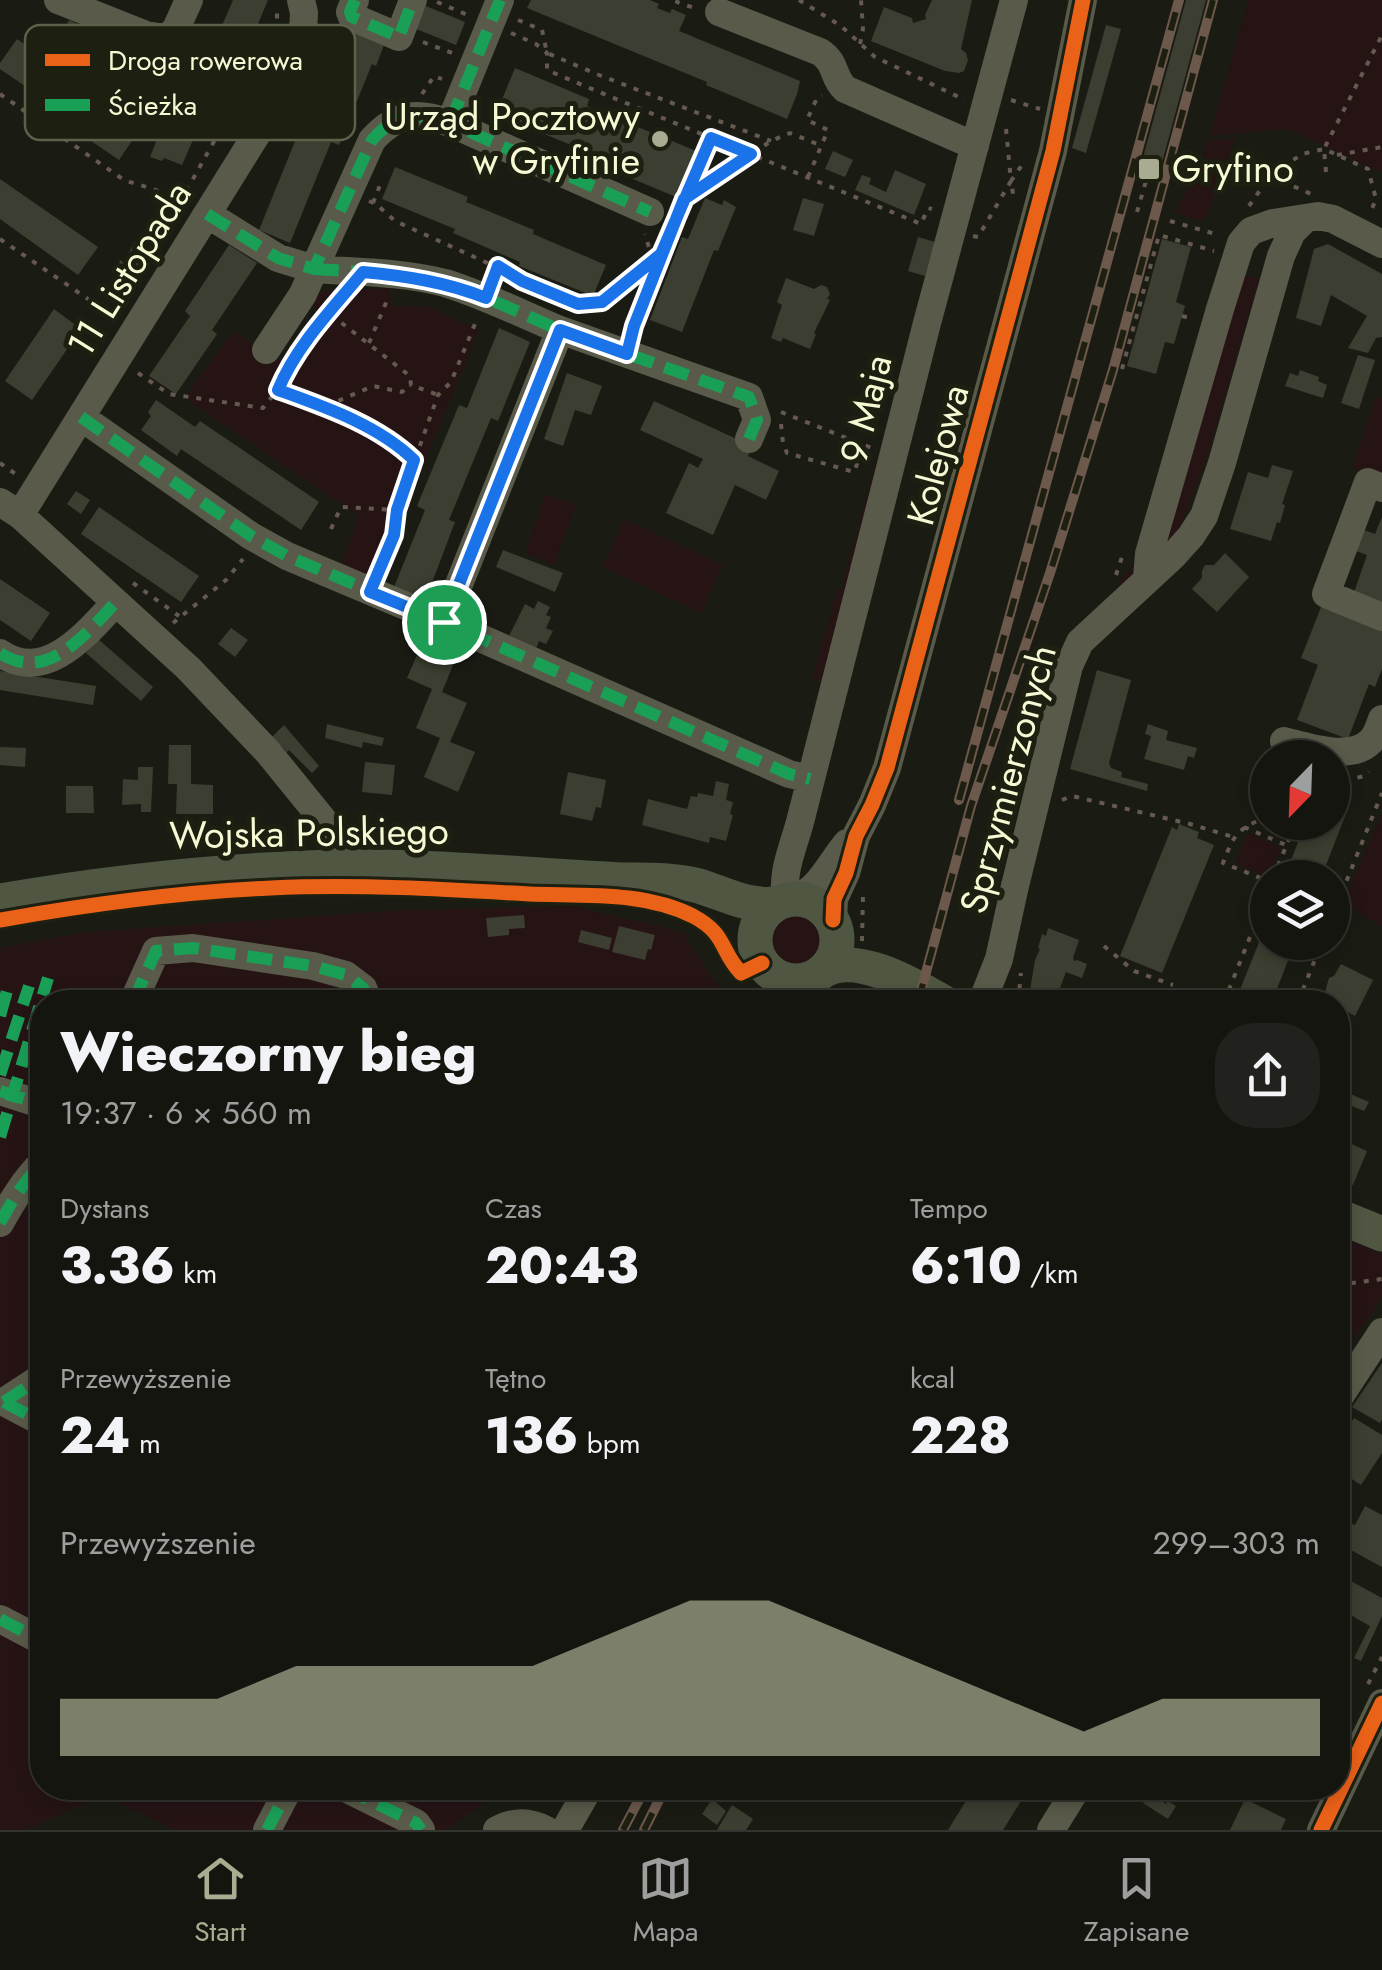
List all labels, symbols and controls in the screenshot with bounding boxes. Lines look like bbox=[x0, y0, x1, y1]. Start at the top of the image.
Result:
legend bbox=[25, 25, 355, 140]
text: Droga rowerowa bbox=[108, 40, 303, 81]
text: Ścieżka bbox=[108, 85, 197, 126]
place label: Urząd Pocztowy w Gryfinie bbox=[384, 89, 640, 188]
marker: Urząd Pocztowy w Gryfinie bbox=[649, 128, 671, 150]
place label: Gryfino bbox=[1172, 141, 1294, 196]
marker: Gryfino bbox=[1136, 156, 1162, 182]
street label: 11 Listopada bbox=[53, 170, 204, 367]
street label: 9 Maja bbox=[826, 349, 906, 469]
street label: Kolejowa bbox=[892, 379, 983, 531]
pin bbox=[402, 580, 487, 665]
icon: arrive bbox=[417, 595, 472, 650]
street label: Sprzymierzonych bbox=[945, 638, 1070, 919]
north arrow bbox=[1250, 740, 1350, 840]
map controls bbox=[1250, 740, 1350, 960]
street label: Wojska Polskiego bbox=[169, 803, 449, 862]
button: layers bbox=[1250, 860, 1350, 960]
text: Wieczorny bieg bbox=[60, 1012, 476, 1092]
button: share bbox=[1215, 1023, 1320, 1128]
text: 19:37 · 6 × 560 m bbox=[60, 1090, 312, 1136]
text: Dystans bbox=[60, 1188, 149, 1229]
text: Czas bbox=[485, 1188, 542, 1229]
text: Tempo bbox=[910, 1188, 988, 1229]
text: 3.36 bbox=[60, 1229, 175, 1302]
text: 20:43 bbox=[485, 1229, 638, 1302]
text: 6:10 bbox=[910, 1229, 1022, 1302]
text: km bbox=[175, 1253, 217, 1294]
text: /km bbox=[1022, 1253, 1079, 1294]
text: Przewyższenie bbox=[60, 1358, 231, 1399]
text: Tętno bbox=[485, 1358, 546, 1399]
text: kcal bbox=[910, 1358, 955, 1399]
text: 24 bbox=[60, 1399, 131, 1472]
text: 136 bbox=[485, 1399, 578, 1472]
text: 228 bbox=[910, 1399, 1011, 1472]
text: m bbox=[131, 1423, 161, 1464]
text: bpm bbox=[578, 1423, 641, 1464]
text: Przewyższenie bbox=[60, 1520, 256, 1566]
text: 299–303 m bbox=[1153, 1520, 1320, 1566]
tab: Start bbox=[193, 1851, 248, 1952]
tab: Mapa bbox=[633, 1851, 698, 1952]
tab: Zapisane bbox=[1084, 1851, 1189, 1952]

